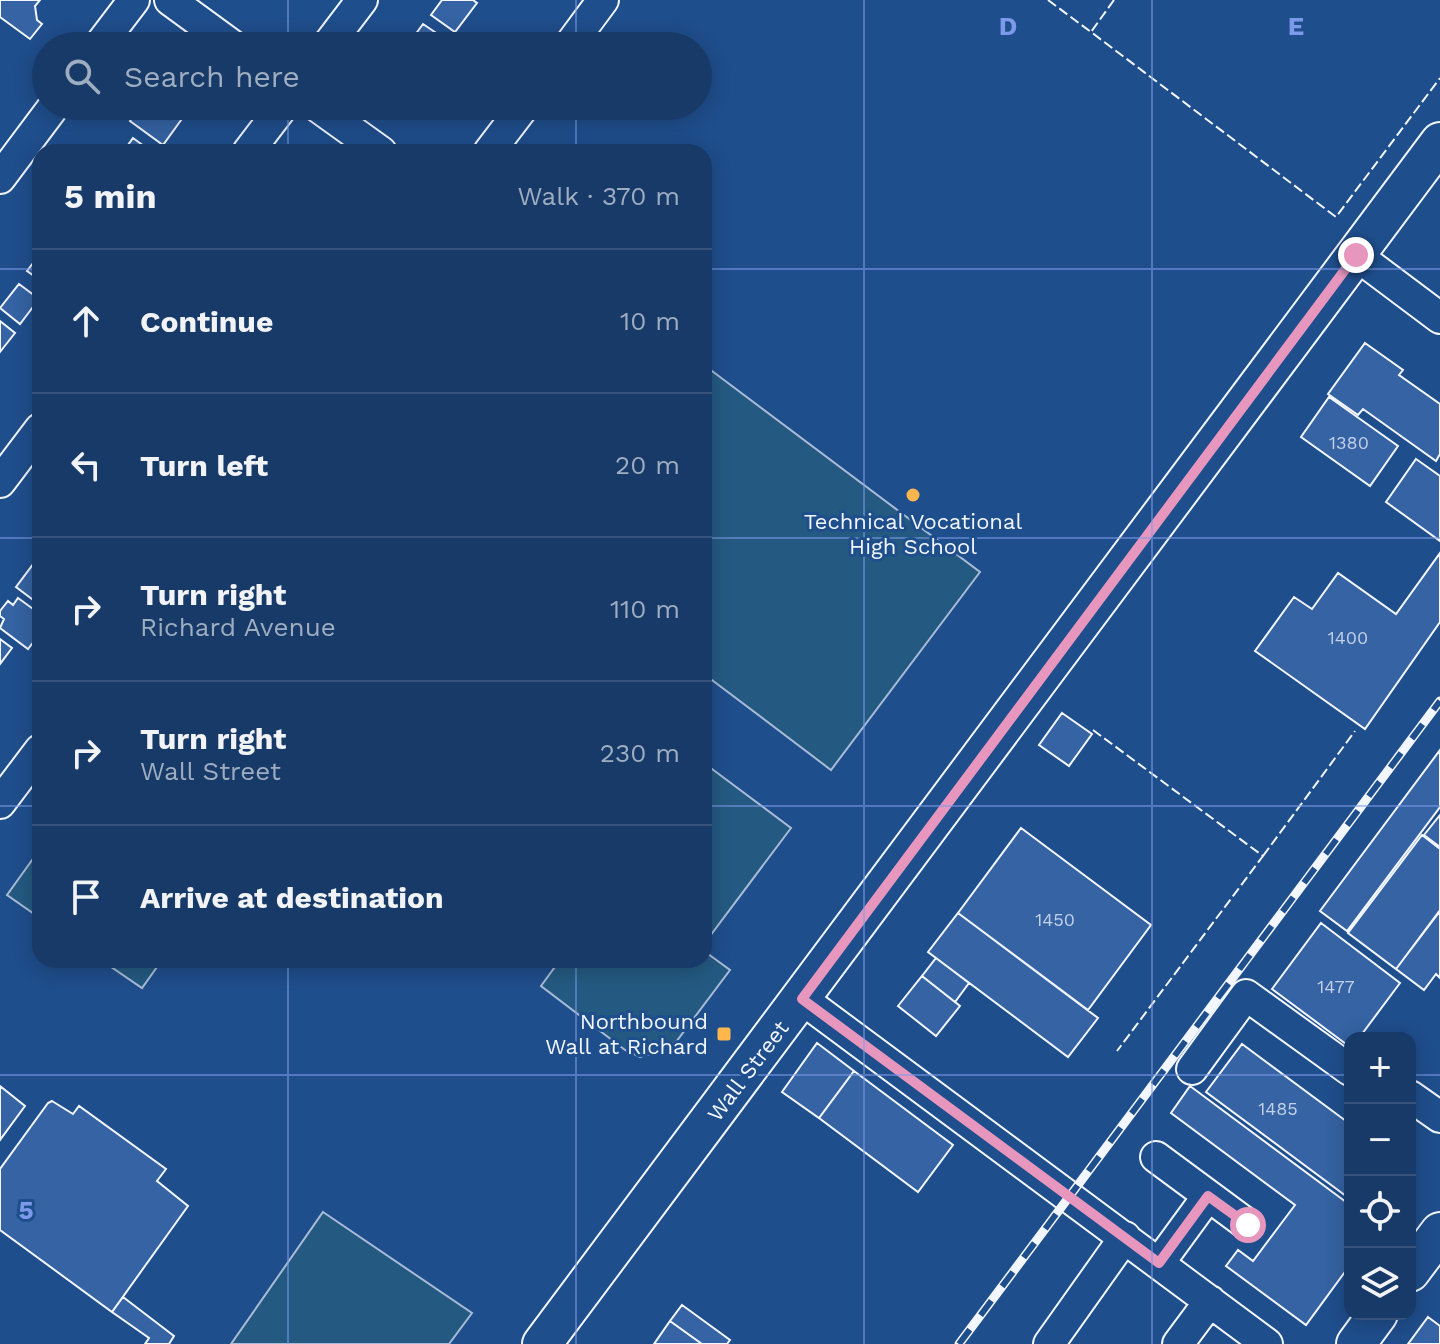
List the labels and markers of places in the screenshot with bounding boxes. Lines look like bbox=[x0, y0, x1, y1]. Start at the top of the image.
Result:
marker: Technical Vocational High School bbox=[904, 486, 922, 504]
place label: Technical Vocational High School bbox=[804, 509, 1022, 559]
place label: Northbound Wall at Richard bbox=[545, 1009, 708, 1059]
marker: Northbound Wall at Richard bbox=[715, 1025, 733, 1043]

